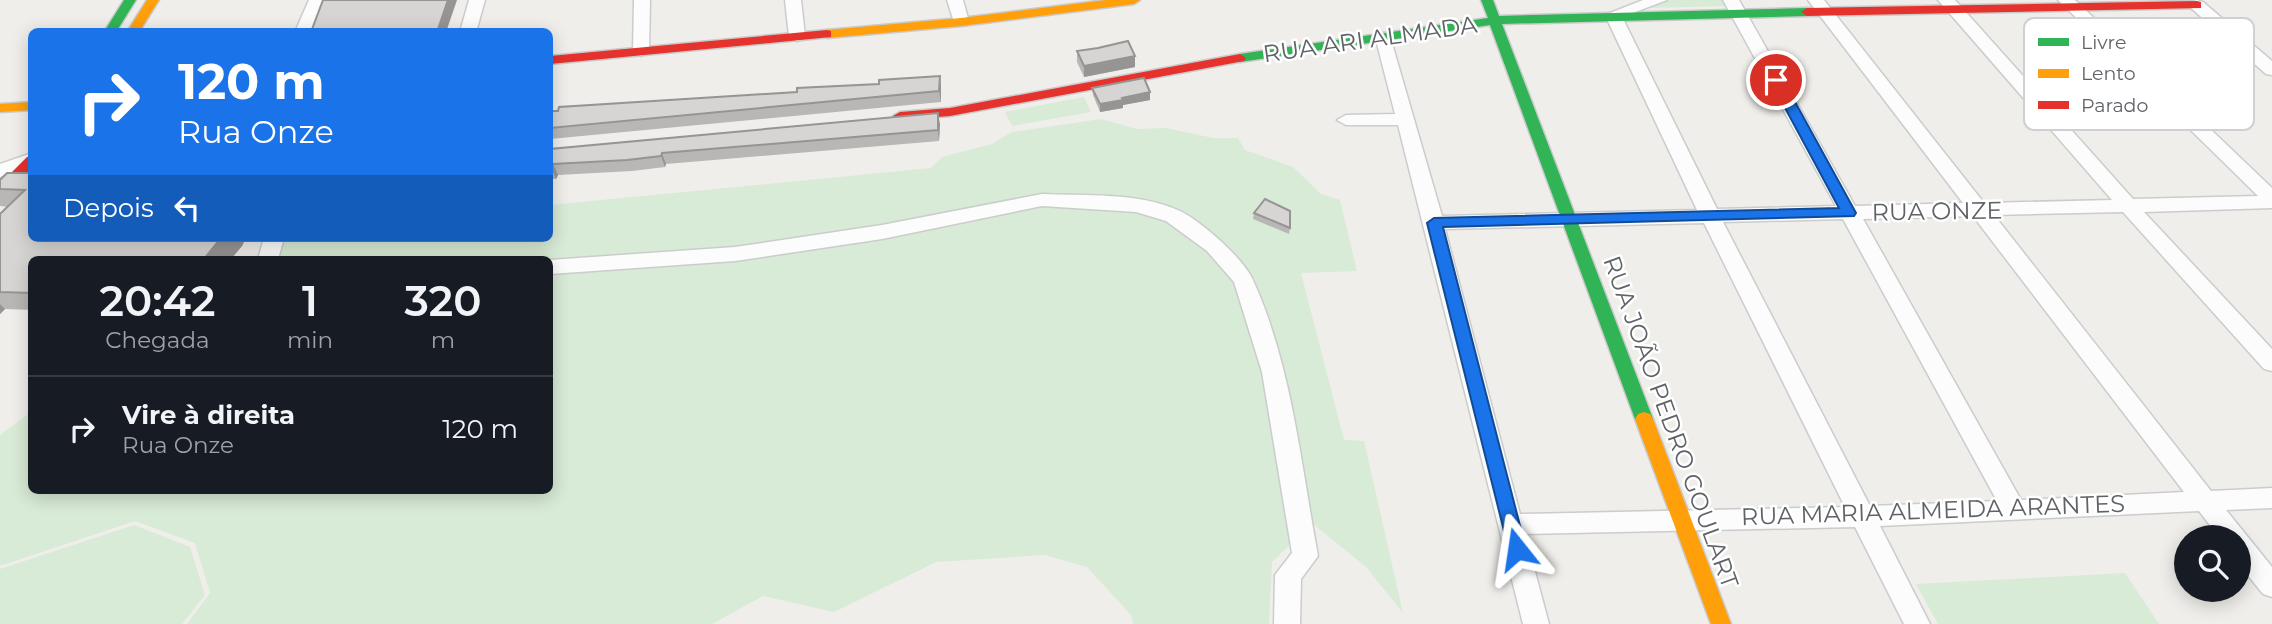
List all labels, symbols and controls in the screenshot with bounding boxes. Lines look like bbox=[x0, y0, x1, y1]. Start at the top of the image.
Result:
street label: RUA ARI ALMADA bbox=[1261, 10, 1480, 68]
legend bbox=[2024, 18, 2254, 130]
text: Livre bbox=[2081, 31, 2126, 54]
pin bbox=[1746, 50, 1806, 110]
text: 120 m bbox=[178, 52, 325, 111]
icon: right bbox=[63, 56, 154, 147]
icon: arrive bbox=[1757, 61, 1795, 99]
text: Lento bbox=[2081, 62, 2136, 85]
text: Parado bbox=[2081, 94, 2149, 117]
text: Rua Onze bbox=[178, 112, 334, 151]
icon: left bbox=[168, 189, 206, 227]
text: Depois bbox=[63, 192, 154, 224]
street label: RUA ONZE bbox=[1871, 195, 2003, 227]
street label: RUA JOÃO PEDRO GOULART bbox=[1597, 252, 1745, 592]
text: 20:42 bbox=[99, 275, 215, 327]
text: 1 bbox=[302, 275, 318, 327]
text: 320 bbox=[405, 275, 481, 327]
text: Chegada bbox=[105, 326, 210, 354]
text: min bbox=[287, 326, 333, 354]
text: m bbox=[431, 326, 455, 354]
text: Vire à direita bbox=[122, 399, 295, 431]
icon: right bbox=[63, 410, 101, 448]
text: 120 m bbox=[442, 413, 518, 445]
text: Rua Onze bbox=[122, 431, 234, 459]
street label: RUA MARIA ALMEIDA ARANTES bbox=[1740, 489, 2126, 531]
position arrow bbox=[1480, 512, 1554, 586]
map controls bbox=[2174, 525, 2251, 602]
button: search bbox=[2174, 525, 2251, 602]

